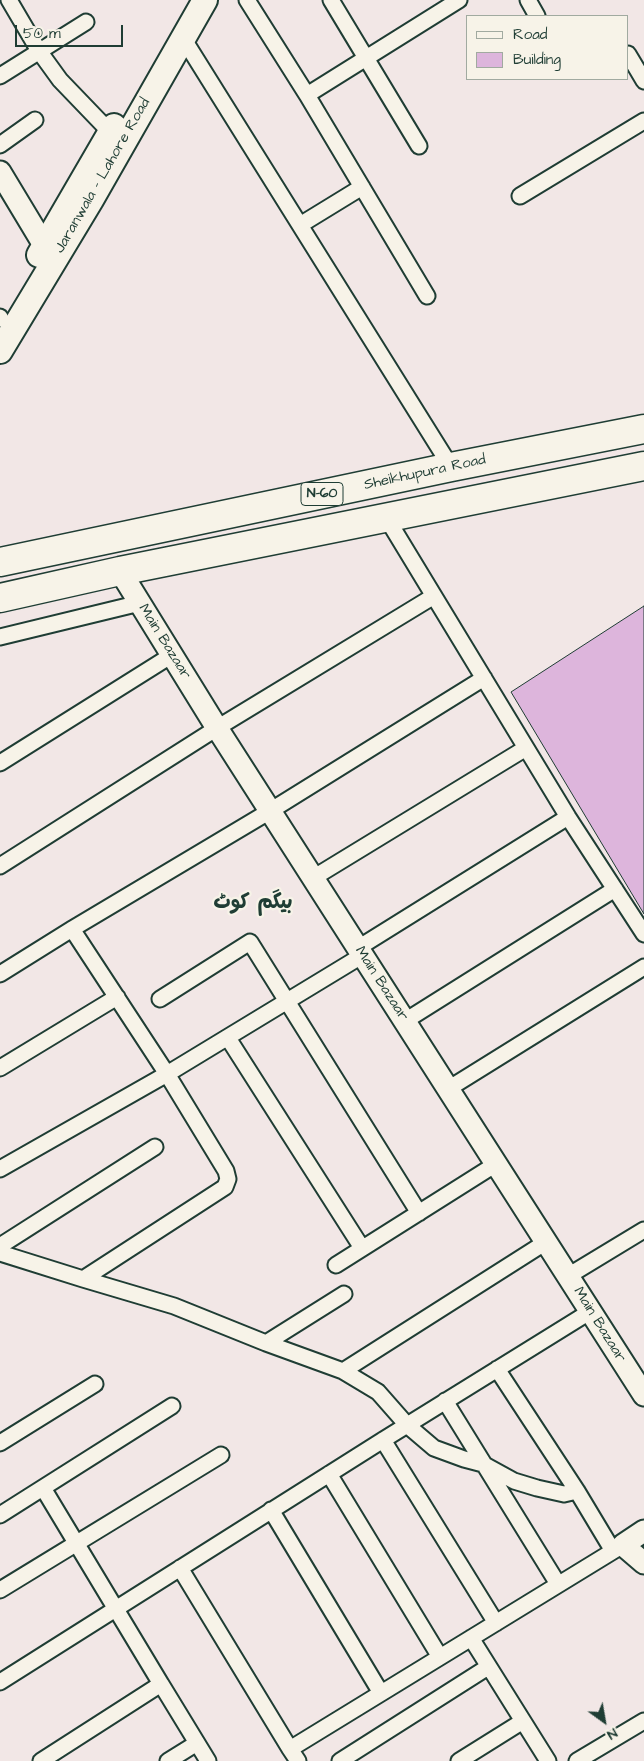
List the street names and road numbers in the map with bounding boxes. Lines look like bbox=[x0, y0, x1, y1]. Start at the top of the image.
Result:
street label: Jaranwala - Lahore Road bbox=[51, 95, 155, 257]
street label: Sheikhupura Road bbox=[362, 451, 488, 495]
road number: N-60 bbox=[301, 482, 343, 506]
street label: Main Bazaar bbox=[134, 601, 194, 683]
street label: Main Bazaar bbox=[350, 943, 412, 1025]
street label: Main Bazaar bbox=[569, 1284, 629, 1366]

